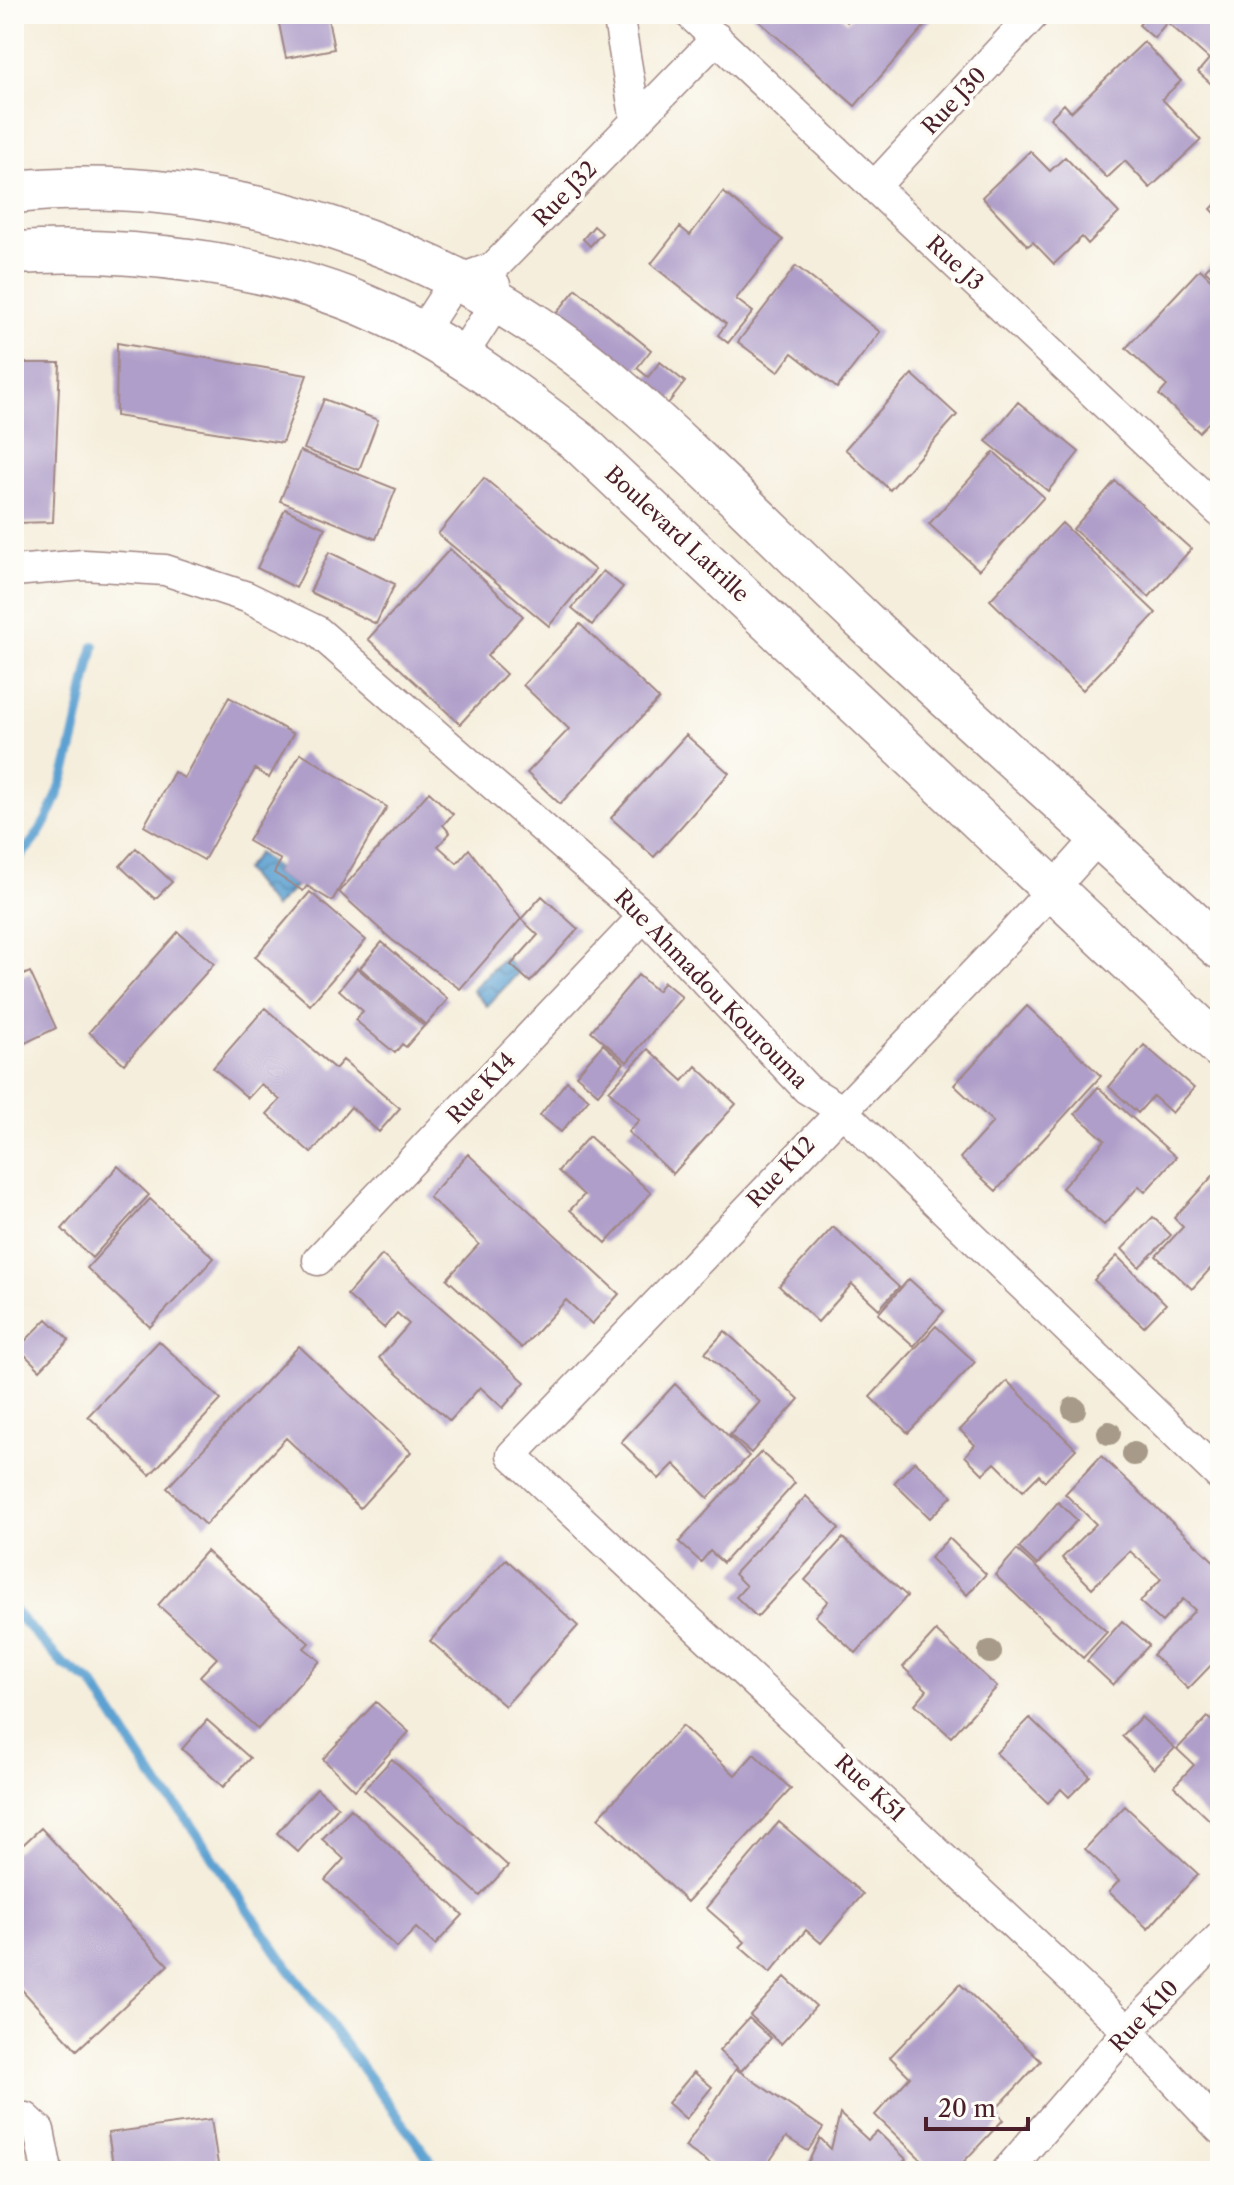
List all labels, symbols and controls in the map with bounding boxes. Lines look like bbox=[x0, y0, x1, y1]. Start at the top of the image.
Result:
street label: Rue J30 bbox=[916, 62, 992, 140]
street label: Rue J32 bbox=[527, 156, 603, 232]
street label: Rue J3 bbox=[921, 230, 989, 296]
street label: Boulevard Latrille bbox=[599, 460, 755, 608]
street label: Rue Ahmadou Kourouma bbox=[609, 884, 814, 1095]
street label: Rue K14 bbox=[441, 1047, 521, 1129]
street label: Rue K12 bbox=[741, 1131, 821, 1213]
street label: Rue K51 bbox=[829, 1749, 911, 1827]
street label: Rue K10 bbox=[1104, 1974, 1184, 2058]
scale bar bbox=[926, 2081, 1028, 2131]
text: 20 m bbox=[938, 2094, 996, 2123]

